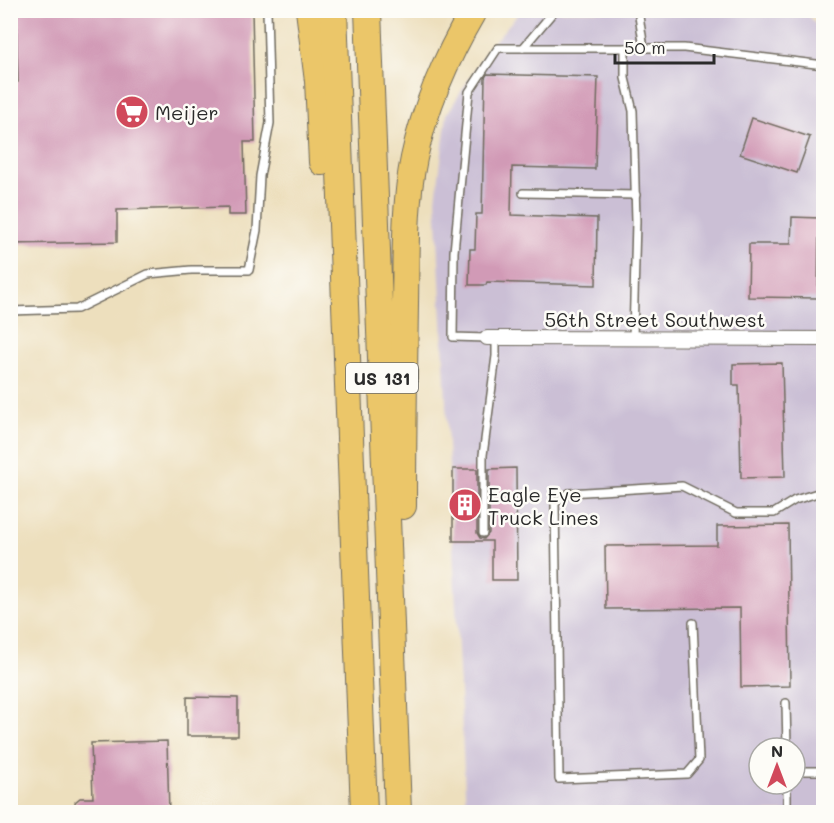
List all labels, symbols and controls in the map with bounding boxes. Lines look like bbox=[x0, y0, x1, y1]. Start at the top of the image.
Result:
scale bar bbox=[615, 27, 714, 65]
text: 50 m bbox=[624, 35, 666, 59]
supermarket icon: Meijer bbox=[114, 94, 150, 130]
place label: Meijer bbox=[155, 99, 219, 125]
street label: 56th Street Southwest bbox=[545, 306, 765, 332]
road number: US 131 bbox=[346, 363, 418, 393]
place label: Eagle Eye Truck Lines bbox=[488, 481, 599, 530]
building icon: Eagle Eye Truck Lines bbox=[447, 487, 483, 523]
north arrow bbox=[747, 736, 807, 796]
text: N bbox=[771, 740, 783, 761]

